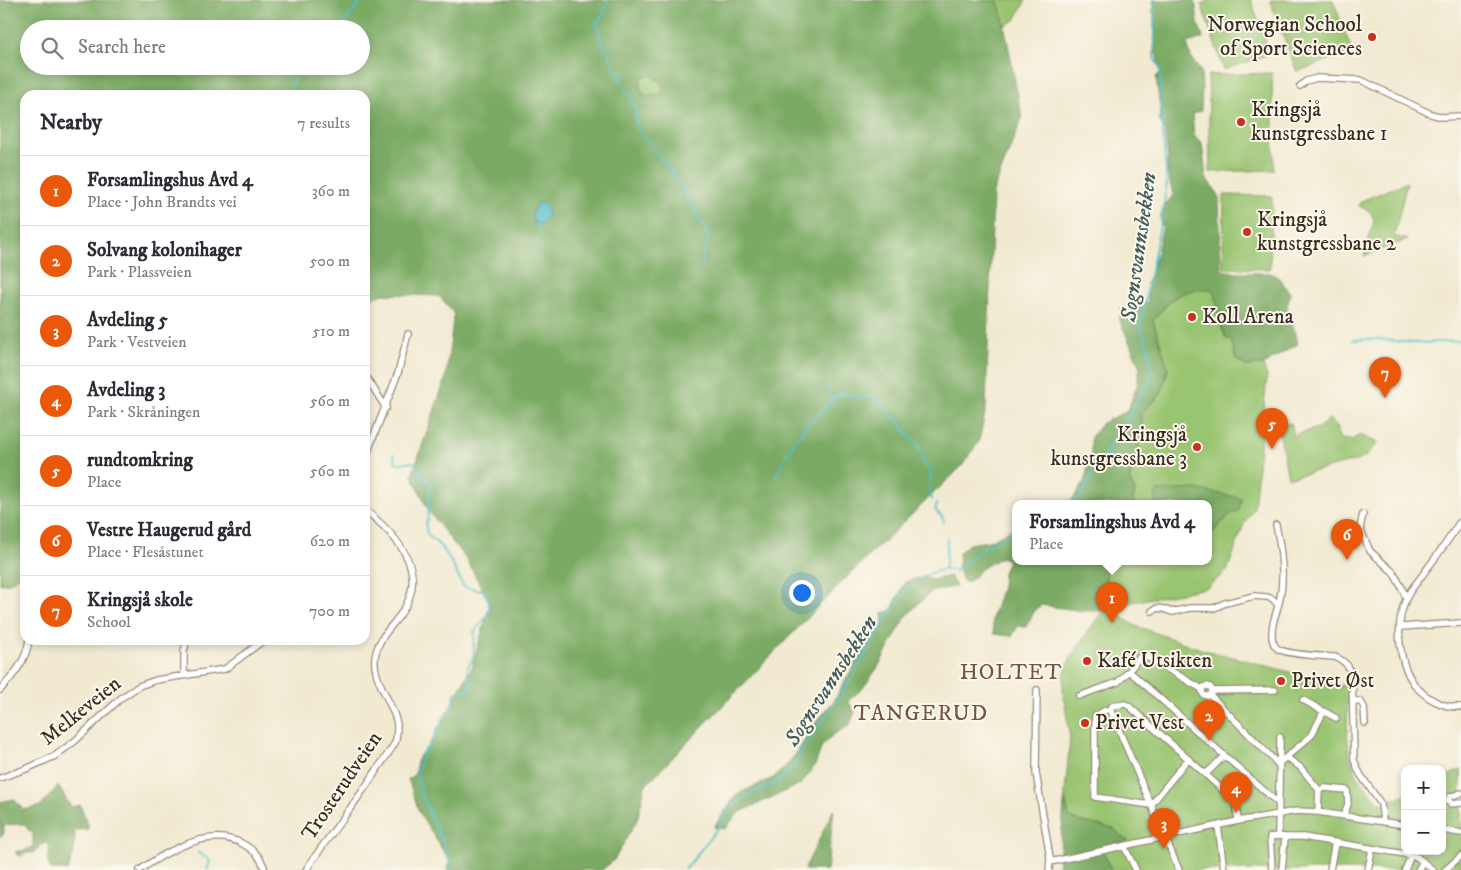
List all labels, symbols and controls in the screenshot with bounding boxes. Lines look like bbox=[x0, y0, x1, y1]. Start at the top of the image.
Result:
place label: Norwegian School of Sport Sciences bbox=[1207, 12, 1363, 62]
search box bbox=[20, 20, 370, 75]
marker: Norwegian School of Sport Sciences bbox=[1366, 31, 1378, 43]
icon: search bbox=[38, 34, 66, 62]
text: Search here bbox=[78, 36, 166, 59]
place label: Kringsjå kunstgressbane 1 bbox=[1251, 97, 1387, 147]
text: Nearby bbox=[40, 110, 102, 136]
text: 7 results bbox=[297, 113, 350, 133]
marker: Kringsjå kunstgressbane 1 bbox=[1235, 116, 1247, 128]
text: Forsamlingshus Avd 4 bbox=[87, 169, 253, 192]
water label: Sognsvannsbekken bbox=[1115, 171, 1163, 324]
text: 1 bbox=[53, 181, 59, 201]
text: 360 m bbox=[312, 181, 350, 201]
text: Place · John Brandts vei bbox=[87, 192, 237, 212]
place label: Kringsjå kunstgressbane 2 bbox=[1257, 207, 1397, 257]
marker: Kringsjå kunstgressbane 2 bbox=[1241, 226, 1253, 238]
text: Solvang kolonihager bbox=[87, 239, 242, 262]
text: 2 bbox=[52, 251, 60, 271]
text: 500 m bbox=[309, 251, 350, 271]
text: Park · Plassveien bbox=[87, 262, 192, 282]
place label: Koll Arena bbox=[1202, 304, 1294, 330]
text: Avdeling 5 bbox=[87, 309, 168, 332]
marker: Koll Arena bbox=[1186, 311, 1198, 323]
text: 3 bbox=[53, 321, 59, 341]
text: 510 m bbox=[312, 321, 350, 341]
text: Park · Vestveien bbox=[87, 332, 187, 352]
pin: 7 bbox=[1369, 357, 1401, 398]
text: Avdeling 3 bbox=[87, 379, 165, 402]
text: 4 bbox=[51, 391, 61, 411]
text: 560 m bbox=[310, 391, 350, 411]
text: Park · Skråningen bbox=[87, 402, 200, 422]
pin: 5 bbox=[1256, 408, 1288, 449]
place label: Kringsjå kunstgressbane 3 bbox=[1050, 422, 1187, 472]
marker: Kringsjå kunstgressbane 3 bbox=[1191, 441, 1203, 453]
text: rundtomkring bbox=[87, 449, 193, 472]
text: 5 bbox=[52, 461, 60, 481]
text: 560 m bbox=[310, 461, 350, 481]
text: Place bbox=[87, 472, 121, 492]
popup bbox=[1012, 500, 1212, 565]
text: Forsamlingshus Avd 4 bbox=[1029, 511, 1195, 534]
text: Vestre Haugerud gård bbox=[87, 519, 251, 542]
pin: 6 bbox=[1331, 519, 1363, 560]
text: 6 bbox=[52, 531, 60, 551]
text: 620 m bbox=[310, 531, 350, 551]
text: Place bbox=[1029, 534, 1063, 554]
text: Place · Flesåstunet bbox=[87, 542, 204, 562]
your location bbox=[789, 580, 815, 606]
pin: 1 bbox=[1096, 582, 1128, 623]
text: Kringsjå skole bbox=[87, 589, 193, 612]
text: 7 bbox=[52, 601, 60, 621]
text: 700 m bbox=[309, 601, 350, 621]
water label: Sognsvannsbekken bbox=[778, 610, 883, 752]
text: School bbox=[87, 612, 131, 632]
place label: Kafé Utsikten bbox=[1097, 648, 1212, 674]
marker: Kafé Utsikten bbox=[1081, 655, 1093, 667]
district label: HOLTET bbox=[960, 659, 1062, 686]
place label: Privet Øst bbox=[1291, 668, 1374, 694]
street label: Melkeveien bbox=[36, 671, 126, 751]
marker: Privet Øst bbox=[1275, 675, 1287, 687]
district label: TANGERUD bbox=[854, 700, 988, 727]
pin: 2 bbox=[1193, 700, 1225, 741]
place label: Privet Vest bbox=[1095, 710, 1184, 736]
marker: Privet Vest bbox=[1079, 717, 1091, 729]
street label: Trosterudveien bbox=[296, 727, 388, 845]
map controls bbox=[1401, 765, 1446, 855]
button: + bbox=[1401, 765, 1446, 810]
pin: 4 bbox=[1220, 772, 1252, 813]
pin: 3 bbox=[1148, 808, 1180, 849]
button: − bbox=[1401, 810, 1446, 855]

